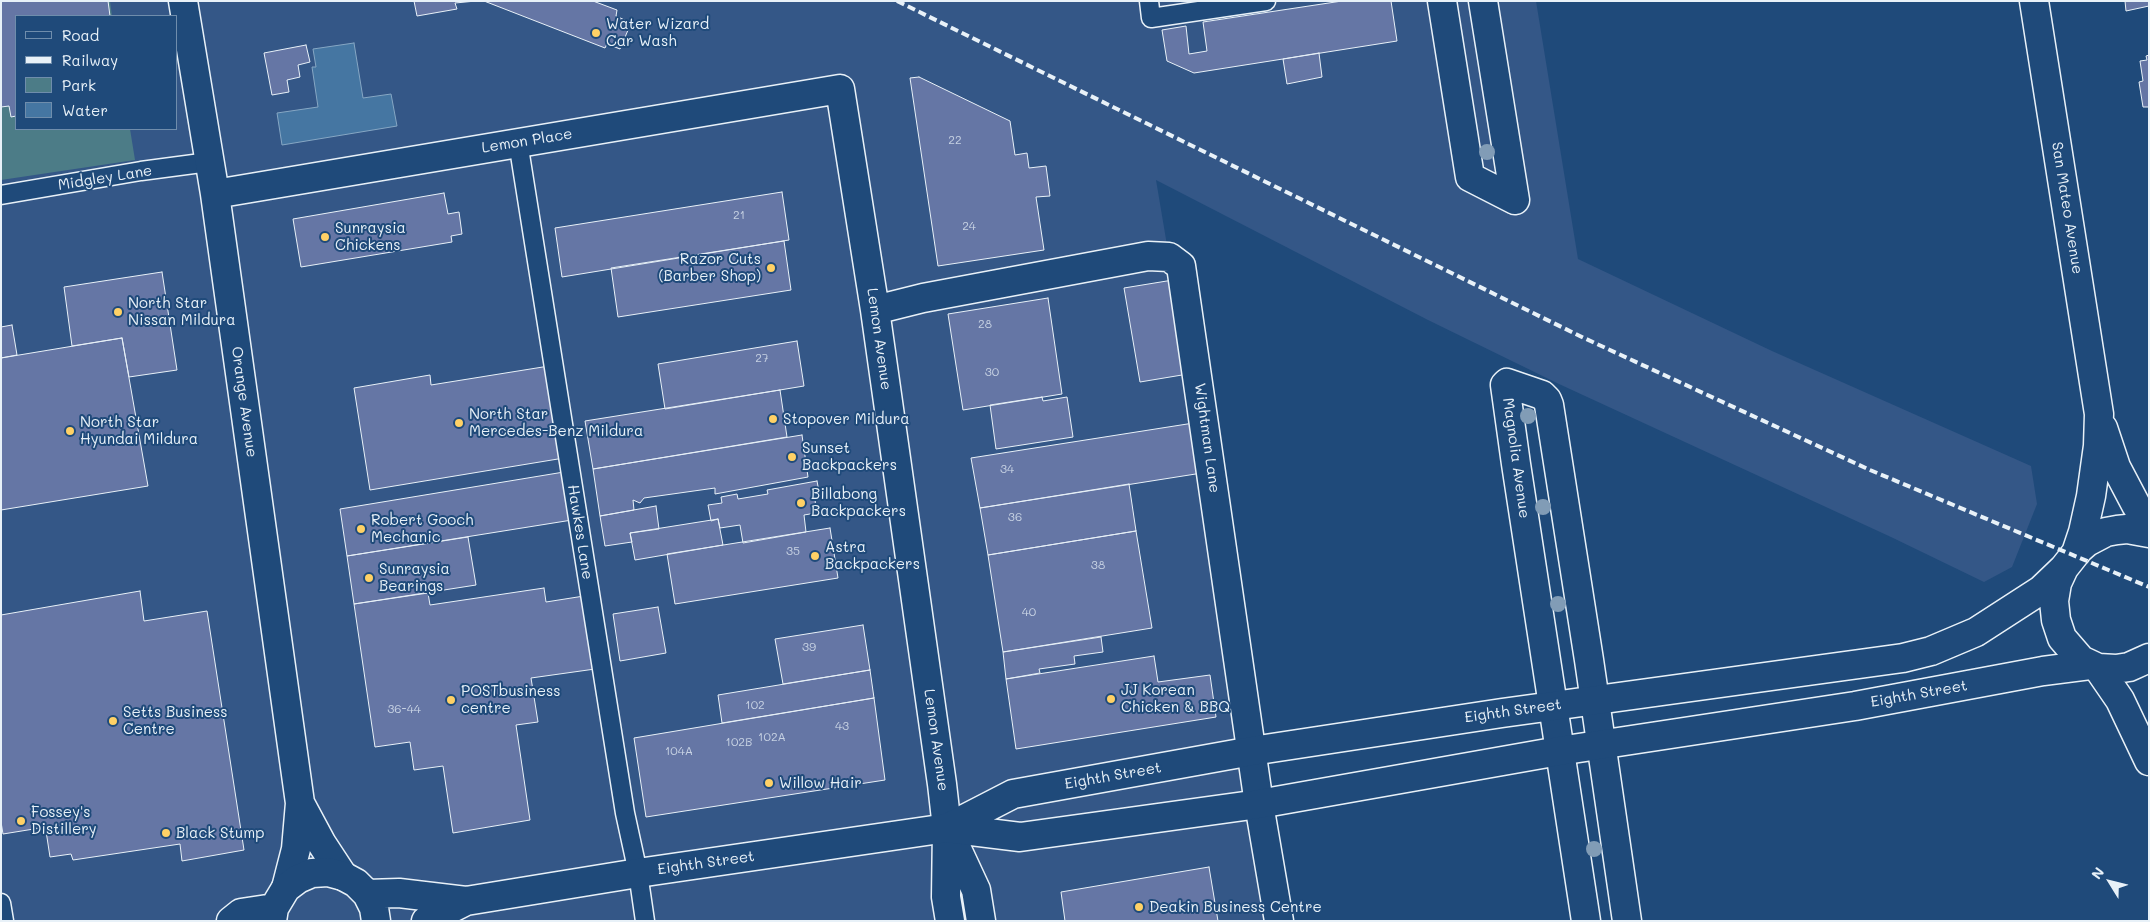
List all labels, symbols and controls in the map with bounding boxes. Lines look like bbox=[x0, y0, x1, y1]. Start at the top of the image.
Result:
legend bbox=[15, 15, 178, 130]
place label: Water Wizard Car Wash bbox=[606, 15, 709, 50]
text: Road bbox=[62, 25, 99, 45]
marker: Water Wizard Car Wash bbox=[590, 27, 602, 39]
text: Railway bbox=[62, 50, 118, 70]
text: Park bbox=[62, 75, 96, 95]
text: Water bbox=[62, 100, 108, 120]
street label: Lemon Place bbox=[480, 125, 574, 157]
house number: 22 bbox=[948, 133, 962, 147]
street label: San Mateo Avenue bbox=[2048, 141, 2086, 275]
street label: Midgley Lane bbox=[57, 162, 153, 194]
house number: 21 bbox=[733, 208, 745, 222]
place label: Sunraysia Chickens bbox=[335, 219, 406, 254]
house number: 24 bbox=[962, 219, 976, 233]
marker: Sunraysia Chickens bbox=[319, 231, 331, 243]
place label: Razor Cuts (Barber Shop) bbox=[658, 250, 761, 285]
marker: Razor Cuts (Barber Shop) bbox=[765, 262, 777, 274]
street label: Lemon Avenue bbox=[863, 287, 895, 391]
place label: North Star Nissan Mildura bbox=[128, 294, 236, 329]
marker: North Star Nissan Mildura bbox=[112, 306, 124, 318]
house number: 28 bbox=[978, 317, 992, 331]
street label: Orange Avenue bbox=[227, 345, 261, 459]
house number: 27 bbox=[755, 351, 769, 365]
house number: 30 bbox=[985, 365, 999, 379]
street label: Wightman Lane bbox=[1190, 382, 1224, 494]
street label: Magnolia Avenue bbox=[1499, 397, 1533, 519]
place label: North Star Mercedes-Benz Mildura bbox=[469, 405, 643, 440]
place label: Stopover Mildura bbox=[783, 410, 910, 428]
place label: North Star Hyundai Mildura bbox=[80, 413, 198, 448]
marker: Stopover Mildura bbox=[767, 413, 779, 425]
marker: North Star Mercedes-Benz Mildura bbox=[453, 417, 465, 429]
marker: North Star Hyundai Mildura bbox=[64, 425, 76, 437]
place label: Sunset Backpackers bbox=[802, 439, 897, 474]
marker: Sunset Backpackers bbox=[786, 451, 798, 463]
house number: 34 bbox=[1000, 462, 1014, 476]
street label: Hawkes Lane bbox=[564, 483, 596, 581]
place label: Billabong Backpackers bbox=[811, 485, 906, 520]
marker: Billabong Backpackers bbox=[795, 497, 807, 509]
house number: 36 bbox=[1008, 510, 1022, 524]
place label: Robert Gooch Mechanic bbox=[371, 511, 473, 546]
marker: Robert Gooch Mechanic bbox=[355, 523, 367, 535]
place label: Astra Backpackers bbox=[825, 538, 920, 573]
house number: 35 bbox=[786, 544, 800, 558]
marker: Astra Backpackers bbox=[809, 550, 821, 562]
house number: 38 bbox=[1091, 558, 1105, 572]
place label: Sunraysia Bearings bbox=[379, 560, 450, 595]
marker: Sunraysia Bearings bbox=[363, 572, 375, 584]
house number: 40 bbox=[1022, 605, 1036, 619]
house number: 39 bbox=[802, 640, 816, 654]
street label: Eighth Street bbox=[1869, 677, 1969, 711]
place label: JJ Korean Chicken & BBQ bbox=[1121, 681, 1230, 716]
place label: POSTbusiness centre bbox=[461, 682, 561, 717]
street label: Lemon Avenue bbox=[920, 688, 952, 792]
marker: JJ Korean Chicken & BBQ bbox=[1105, 693, 1117, 705]
marker: POSTbusiness centre bbox=[445, 694, 457, 706]
street label: Eighth Street bbox=[1463, 695, 1563, 727]
house number: 102 bbox=[745, 698, 765, 712]
house number: 36-44 bbox=[387, 702, 421, 716]
place label: Setts Business Centre bbox=[123, 703, 228, 738]
marker: Setts Business Centre bbox=[107, 715, 119, 727]
house number: 43 bbox=[835, 719, 849, 733]
house number: 102A bbox=[758, 730, 786, 744]
house number: 102B bbox=[726, 735, 752, 749]
house number: 104A bbox=[665, 744, 693, 758]
street label: Eighth Street bbox=[1063, 759, 1163, 793]
place label: Willow Hair bbox=[779, 774, 862, 792]
marker: Willow Hair bbox=[763, 777, 775, 789]
place label: Fossey's Distillery bbox=[31, 803, 97, 838]
marker: Fossey's Distillery bbox=[15, 815, 27, 827]
place label: Black Stump bbox=[176, 824, 264, 842]
marker: Black Stump bbox=[160, 827, 172, 839]
street label: Eighth Street bbox=[656, 847, 756, 879]
north arrow bbox=[2085, 857, 2135, 907]
text: N bbox=[2087, 863, 2108, 883]
place label: Deakin Business Centre bbox=[1149, 898, 1322, 916]
marker: Deakin Business Centre bbox=[1133, 901, 1145, 913]

